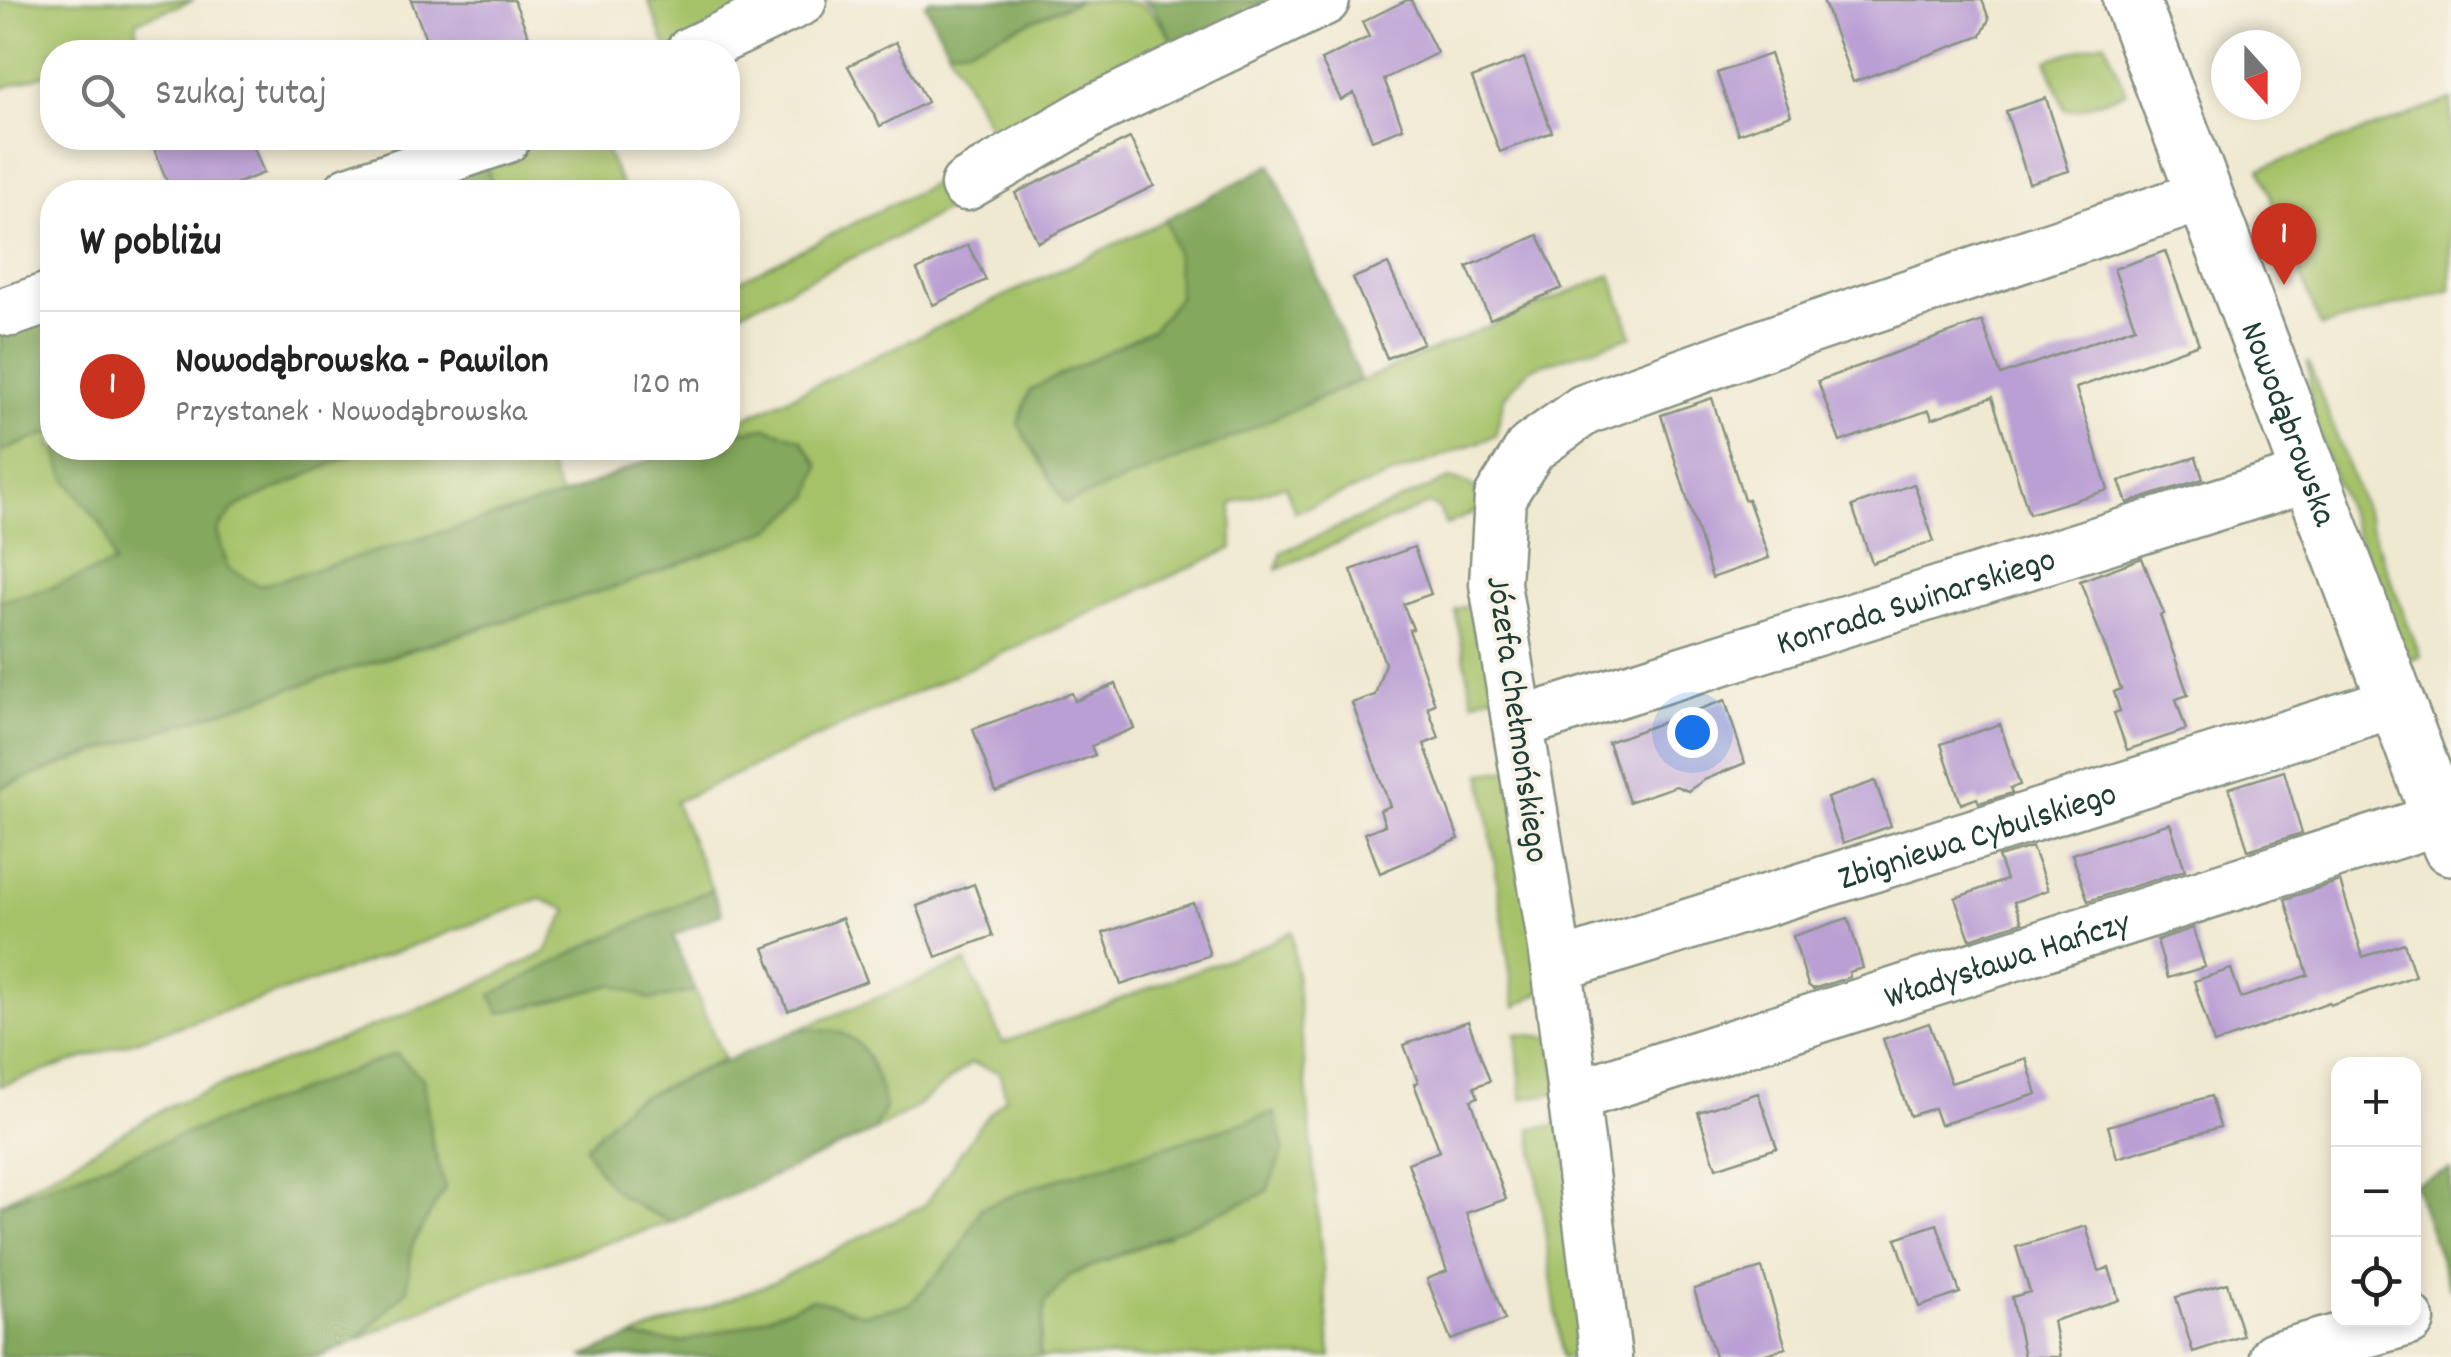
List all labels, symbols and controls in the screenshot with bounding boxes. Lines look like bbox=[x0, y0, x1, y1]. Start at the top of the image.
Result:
north arrow bbox=[2211, 30, 2301, 120]
search box bbox=[40, 40, 740, 150]
icon: search bbox=[75, 68, 130, 123]
text: Szukaj tutaj bbox=[155, 68, 327, 123]
pin: 1 bbox=[2252, 202, 2316, 285]
text: W pobliżu bbox=[80, 215, 222, 275]
street label: Nowodąbrowska bbox=[2225, 315, 2348, 534]
text: Nowodąbrowska - Pawilon bbox=[175, 336, 548, 391]
text: 1 bbox=[109, 363, 116, 409]
text: 120 m bbox=[632, 363, 700, 409]
text: Przystanek · Nowodąbrowska bbox=[175, 391, 527, 437]
street label: Konrada Swinarskiego bbox=[1771, 537, 2062, 671]
street label: Józefa Chełmońskiego bbox=[1470, 573, 1560, 866]
your location bbox=[1667, 707, 1718, 758]
street label: Zbigniewa Cybulskiego bbox=[1833, 771, 2124, 906]
street label: Władysława Hańczy bbox=[1879, 899, 2138, 1025]
map controls bbox=[2331, 1057, 2421, 1327]
button: + bbox=[2331, 1057, 2421, 1147]
button: − bbox=[2331, 1147, 2421, 1237]
button: locate bbox=[2331, 1237, 2421, 1327]

